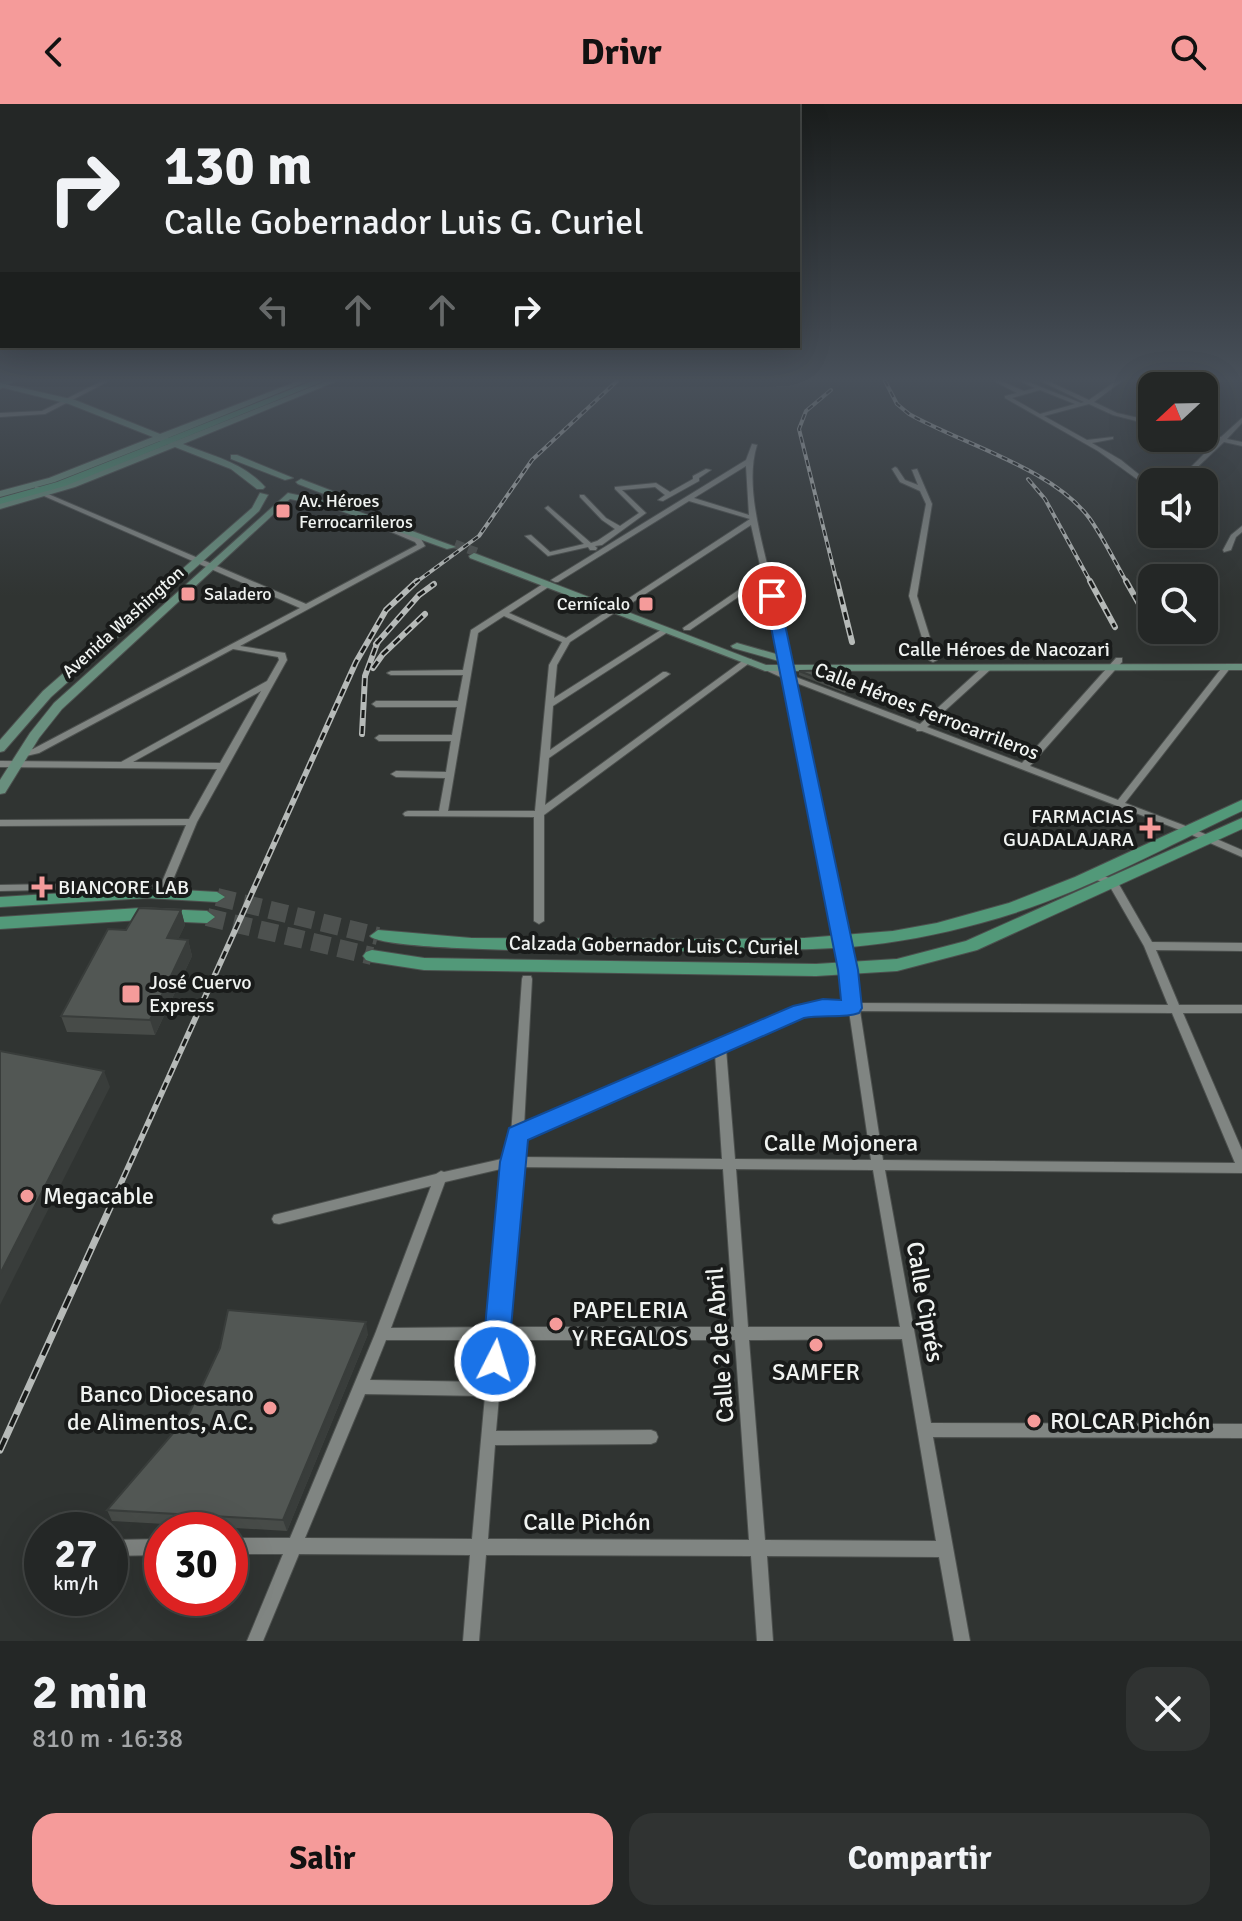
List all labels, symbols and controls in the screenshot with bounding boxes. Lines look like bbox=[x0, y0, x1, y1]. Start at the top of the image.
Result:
icon: back bbox=[32, 30, 76, 74]
text: Drivr bbox=[580, 30, 662, 75]
icon: search bbox=[1166, 30, 1210, 74]
text: 130 m bbox=[164, 131, 312, 200]
icon: right bbox=[32, 136, 136, 240]
text: Calle Gobernador Luis G. Curiel bbox=[164, 200, 644, 245]
icon: left bbox=[252, 288, 296, 332]
icon: ahead bbox=[336, 288, 380, 332]
icon: ahead bbox=[420, 288, 464, 332]
icon: right bbox=[504, 288, 548, 332]
north arrow bbox=[1138, 372, 1218, 452]
map controls bbox=[1138, 372, 1218, 644]
button: sound bbox=[1138, 468, 1218, 548]
place label: Av. Héroes Ferrocarrileros bbox=[299, 490, 413, 533]
marker: Av. Héroes Ferrocarrileros bbox=[274, 502, 292, 520]
street label: Avenida Washington bbox=[58, 562, 188, 682]
pin bbox=[738, 562, 806, 630]
button: search bbox=[1138, 564, 1218, 644]
icon: arrive bbox=[750, 574, 794, 618]
place label: Saladero bbox=[204, 583, 272, 605]
marker: Saladero bbox=[179, 585, 197, 603]
place label: Cernícalo bbox=[557, 593, 630, 615]
marker: Cernícalo bbox=[637, 595, 655, 613]
street label: Calle Héroes de Nacozari bbox=[898, 637, 1110, 662]
street label: Calle Héroes Ferrocarrileros bbox=[811, 657, 1043, 766]
place label: FARMACIAS GUADALAJARA bbox=[1003, 804, 1134, 852]
marker: FARMACIAS GUADALAJARA bbox=[1141, 819, 1159, 837]
place label: BIANCORE LAB bbox=[58, 875, 189, 900]
marker: BIANCORE LAB bbox=[33, 878, 51, 896]
street label: Calzada Gobernador Luis C. Curiel bbox=[509, 930, 799, 961]
place label: José Cuervo Express bbox=[149, 970, 252, 1018]
marker: José Cuervo Express bbox=[120, 983, 142, 1005]
street label: Calle Mojonera bbox=[764, 1128, 918, 1158]
place label: Megacable bbox=[43, 1181, 154, 1211]
marker: Megacable bbox=[18, 1187, 36, 1205]
street label: Calle Ciprés bbox=[900, 1239, 950, 1365]
street label: Calle 2 de Abril bbox=[700, 1266, 740, 1424]
place label: PAPELERIA Y REGALOS bbox=[572, 1295, 688, 1353]
marker: PAPELERIA Y REGALOS bbox=[547, 1315, 565, 1333]
position arrow bbox=[453, 1319, 537, 1403]
marker: SAMFER bbox=[807, 1336, 825, 1354]
place label: SAMFER bbox=[772, 1357, 860, 1387]
place label: Banco Diocesano de Alimentos, A.C. bbox=[67, 1379, 254, 1437]
marker: Banco Diocesano de Alimentos, A.C. bbox=[261, 1399, 279, 1417]
place label: ROLCAR Pichón bbox=[1050, 1406, 1211, 1436]
marker: ROLCAR Pichón bbox=[1025, 1412, 1043, 1430]
street label: Calle Pichón bbox=[523, 1507, 651, 1537]
speed limit sign: 30 bbox=[144, 1512, 248, 1616]
text: 27 bbox=[54, 1529, 98, 1579]
text: km/h bbox=[53, 1571, 99, 1596]
text: 2 min bbox=[32, 1663, 148, 1722]
button: close bbox=[1126, 1667, 1210, 1751]
text: 810 m · 16:38 bbox=[32, 1723, 183, 1755]
button: Salir bbox=[32, 1813, 613, 1905]
button: Compartir bbox=[629, 1813, 1210, 1905]

